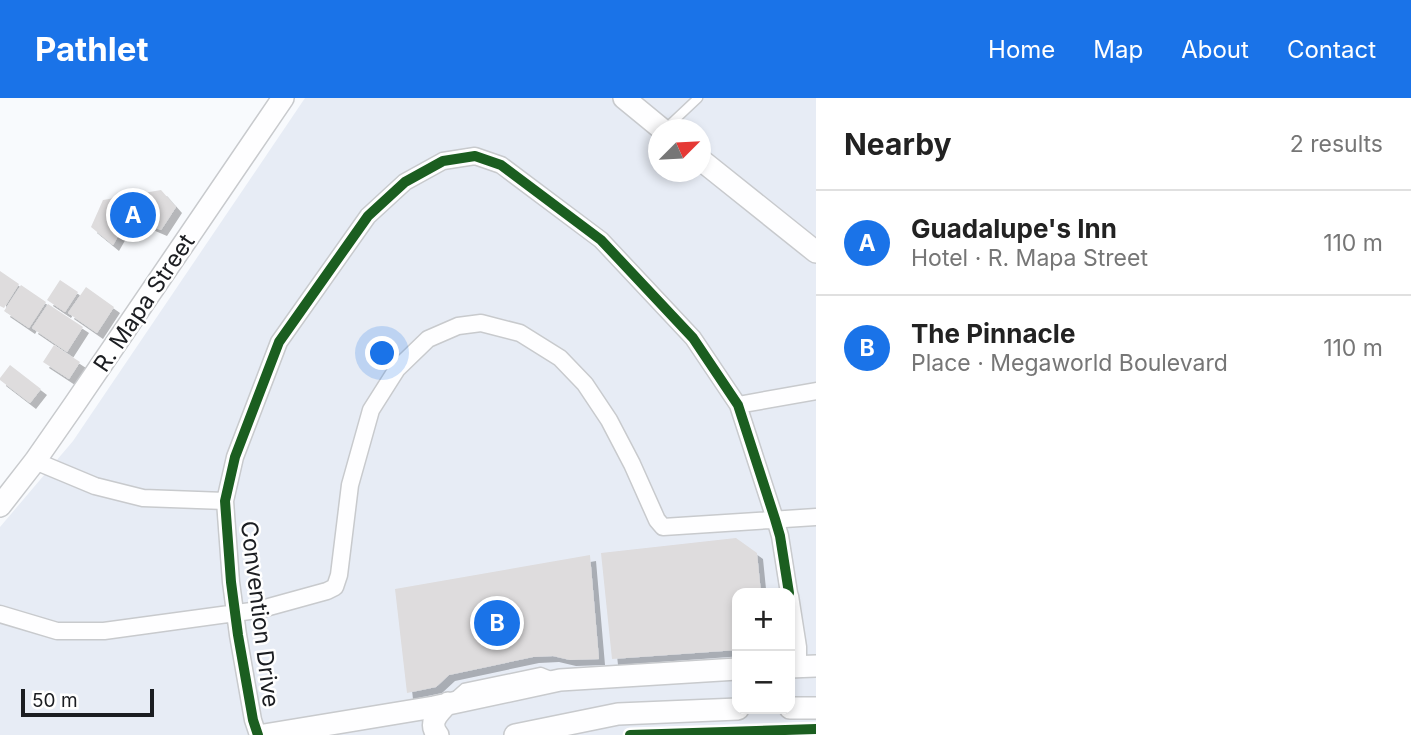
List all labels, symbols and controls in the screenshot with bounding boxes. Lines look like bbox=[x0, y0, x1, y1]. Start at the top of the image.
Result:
text: Pathlet bbox=[35, 29, 149, 69]
text: Home bbox=[988, 35, 1055, 64]
text: Map bbox=[1093, 35, 1143, 64]
text: About bbox=[1181, 35, 1249, 64]
text: Contact bbox=[1287, 35, 1376, 64]
north arrow bbox=[648, 119, 711, 182]
text: Nearby bbox=[844, 126, 952, 162]
text: 2 results bbox=[1290, 130, 1383, 158]
pin: A bbox=[110, 189, 156, 241]
text: Guadalupe's Inn bbox=[911, 213, 1117, 244]
street label: R. Mapa Street bbox=[88, 228, 201, 377]
text: A bbox=[858, 229, 876, 257]
text: 110 m bbox=[1323, 229, 1383, 257]
text: Hotel · R. Mapa Street bbox=[911, 244, 1148, 272]
text: The Pinnacle bbox=[911, 318, 1075, 349]
text: B bbox=[859, 334, 875, 362]
text: 110 m bbox=[1323, 334, 1383, 362]
your location bbox=[365, 336, 399, 370]
text: Place · Megaworld Boulevard bbox=[911, 349, 1228, 377]
street label: Convention Drive bbox=[235, 519, 285, 709]
map controls bbox=[732, 588, 795, 714]
button: + bbox=[732, 588, 795, 651]
pin: B bbox=[474, 597, 520, 649]
button: − bbox=[732, 651, 795, 714]
scale bar bbox=[21, 686, 154, 718]
text: 50 m bbox=[32, 689, 78, 712]

